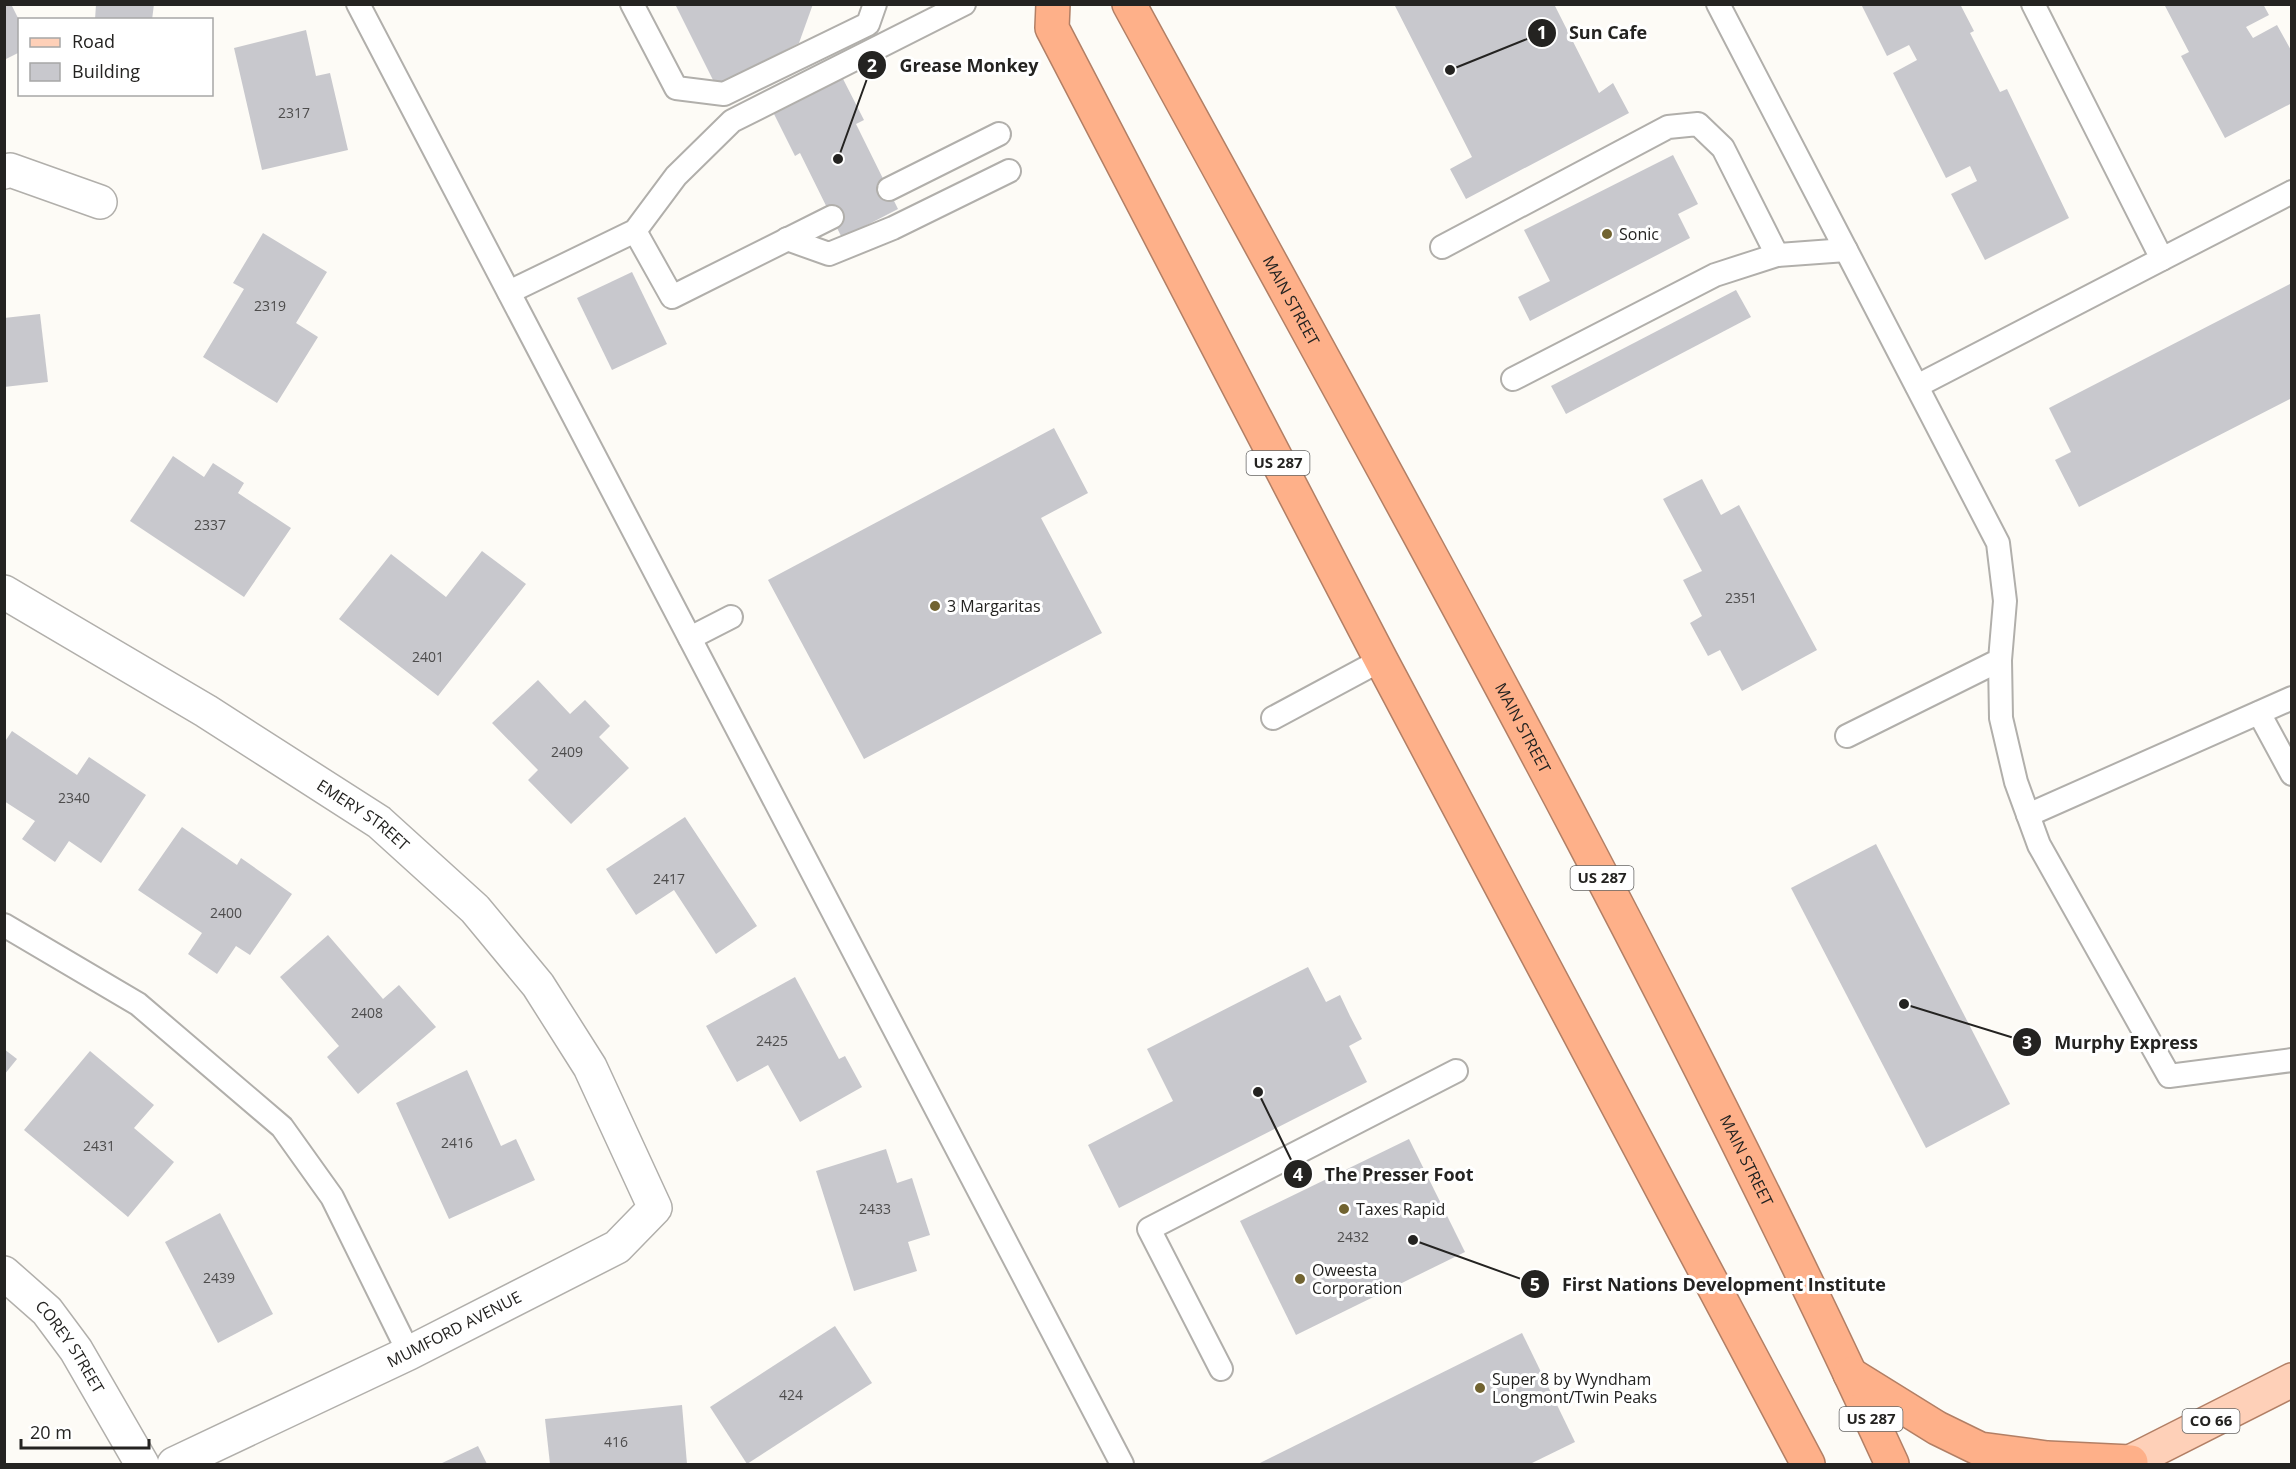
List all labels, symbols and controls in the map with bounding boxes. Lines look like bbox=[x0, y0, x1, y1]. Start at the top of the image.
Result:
callout: Sun Cafe bbox=[1527, 15, 1659, 51]
legend bbox=[18, 18, 213, 96]
text: 1 bbox=[1537, 20, 1547, 44]
text: Sun Cafe bbox=[1569, 20, 1647, 44]
text: Road bbox=[72, 29, 115, 53]
callout: Grease Monkey bbox=[857, 47, 1050, 83]
text: 2 bbox=[867, 53, 877, 77]
text: Grease Monkey bbox=[900, 53, 1039, 77]
text: Building bbox=[72, 59, 140, 83]
house number: 2317 bbox=[278, 103, 310, 122]
place label: Sonic bbox=[1619, 223, 1659, 245]
marker: Sonic bbox=[1600, 227, 1614, 241]
street label: MAIN STREET bbox=[1258, 252, 1325, 349]
house number: 2319 bbox=[254, 296, 286, 315]
road number: US 287 bbox=[1246, 451, 1310, 475]
house number: 2337 bbox=[194, 515, 226, 534]
house number: 2351 bbox=[1725, 588, 1757, 607]
place label: 3 Margaritas bbox=[947, 595, 1041, 617]
marker: 3 Margaritas bbox=[928, 599, 942, 613]
house number: 2401 bbox=[412, 647, 444, 666]
street label: MAIN STREET bbox=[1490, 679, 1556, 777]
house number: 2409 bbox=[551, 742, 583, 761]
street label: EMERY STREET bbox=[313, 774, 414, 856]
house number: 2340 bbox=[58, 788, 90, 807]
road number: US 287 bbox=[1570, 866, 1634, 890]
house number: 2417 bbox=[653, 869, 685, 888]
house number: 2400 bbox=[210, 903, 242, 922]
house number: 2408 bbox=[351, 1003, 383, 1022]
callout: Murphy Express bbox=[2012, 1024, 2209, 1060]
text: 3 bbox=[2022, 1030, 2032, 1054]
text: Murphy Express bbox=[2054, 1030, 2198, 1054]
house number: 2425 bbox=[756, 1031, 788, 1050]
street label: MAIN STREET bbox=[1715, 1111, 1779, 1210]
house number: 2416 bbox=[441, 1133, 473, 1152]
house number: 2431 bbox=[83, 1136, 115, 1155]
callout: The Presser Foot bbox=[1283, 1156, 1486, 1192]
text: 4 bbox=[1293, 1162, 1303, 1186]
text: The Presser Foot bbox=[1324, 1162, 1474, 1186]
place label: Taxes Rapid bbox=[1356, 1198, 1445, 1220]
house number: 2433 bbox=[859, 1199, 891, 1218]
marker: Taxes Rapid bbox=[1337, 1202, 1351, 1216]
house number: 2432 bbox=[1337, 1227, 1369, 1246]
place label: Oweesta Corporation bbox=[1312, 1259, 1402, 1299]
callout: First Nations Development Institute bbox=[1520, 1266, 1898, 1302]
house number: 2439 bbox=[203, 1268, 235, 1287]
marker: Oweesta Corporation bbox=[1293, 1272, 1307, 1286]
text: 5 bbox=[1530, 1272, 1540, 1296]
text: First Nations Development Institute bbox=[1562, 1272, 1886, 1296]
street label: MUMFORD AVENUE bbox=[383, 1286, 525, 1372]
street label: COREY STREET bbox=[31, 1295, 110, 1397]
place label: Super 8 by Wyndham Longmont/Twin Peaks bbox=[1492, 1368, 1657, 1408]
marker: Super 8 by Wyndham Longmont/Twin Peaks bbox=[1473, 1381, 1487, 1395]
house number: 424 bbox=[779, 1385, 803, 1404]
road number: US 287 bbox=[1840, 1407, 1902, 1431]
road number: CO 66 bbox=[2182, 1409, 2240, 1433]
scale bar bbox=[21, 1412, 148, 1450]
text: 20 m bbox=[30, 1420, 72, 1444]
house number: 416 bbox=[604, 1432, 628, 1451]

